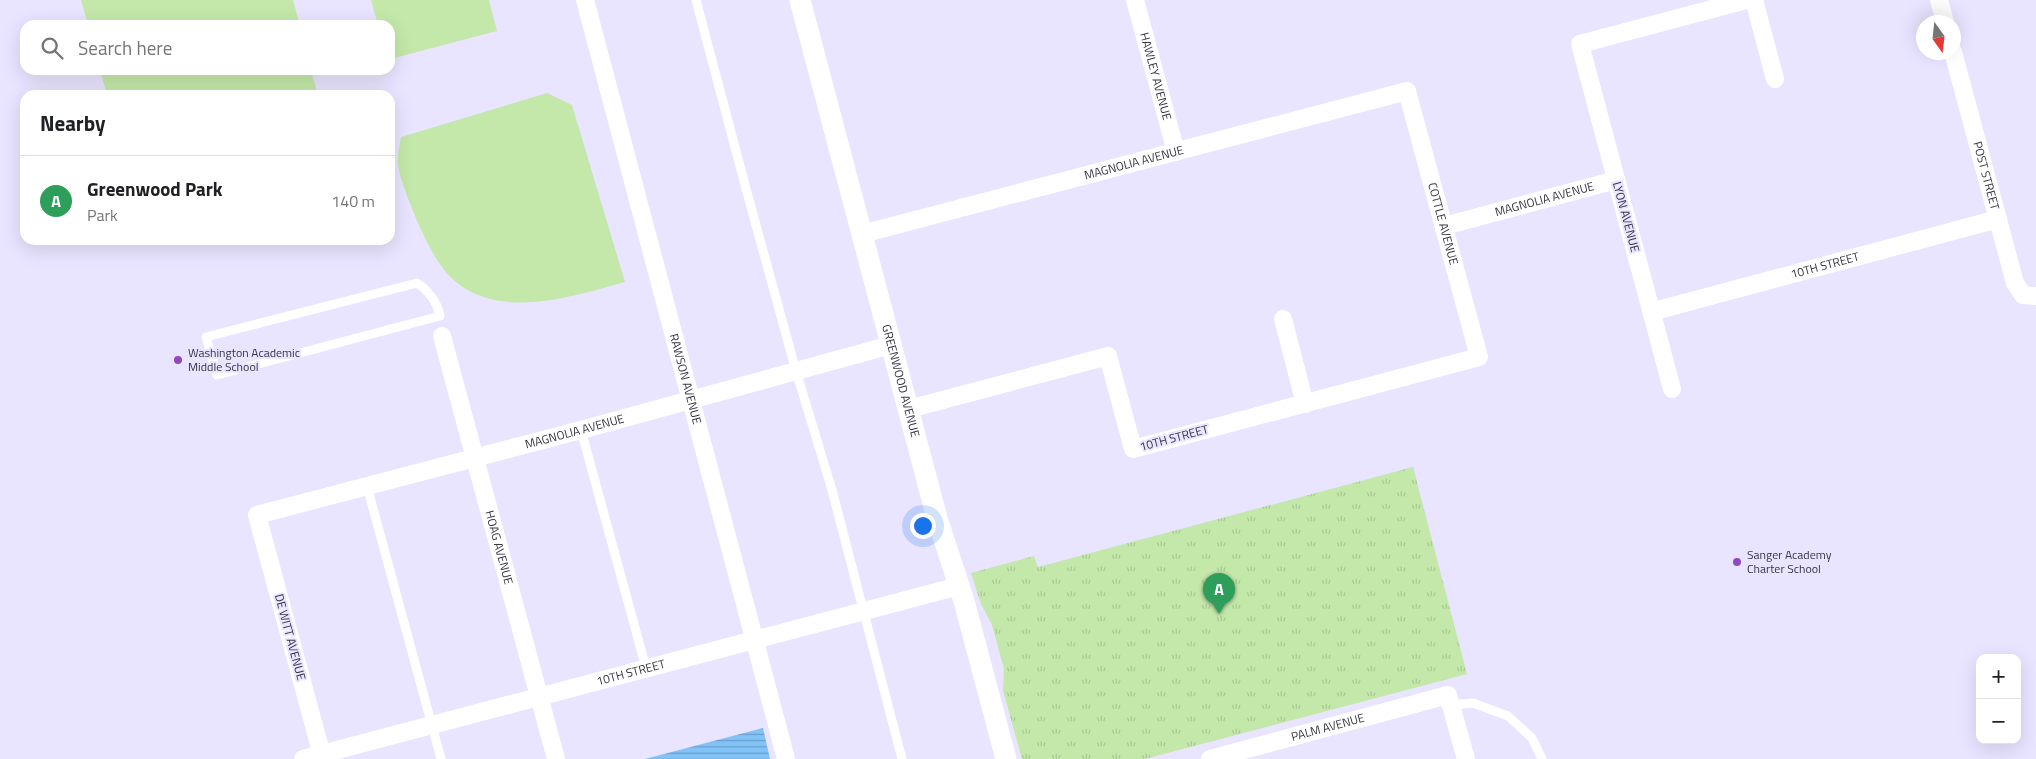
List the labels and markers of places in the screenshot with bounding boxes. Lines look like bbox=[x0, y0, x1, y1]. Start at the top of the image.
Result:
place label: Washington Academic Middle School bbox=[188, 343, 300, 376]
marker: Washington Academic Middle School bbox=[172, 354, 184, 366]
place label: Sanger Academy Charter School bbox=[1747, 545, 1832, 578]
marker: Sanger Academy Charter School bbox=[1731, 556, 1743, 568]
pin: A bbox=[1203, 573, 1235, 614]

